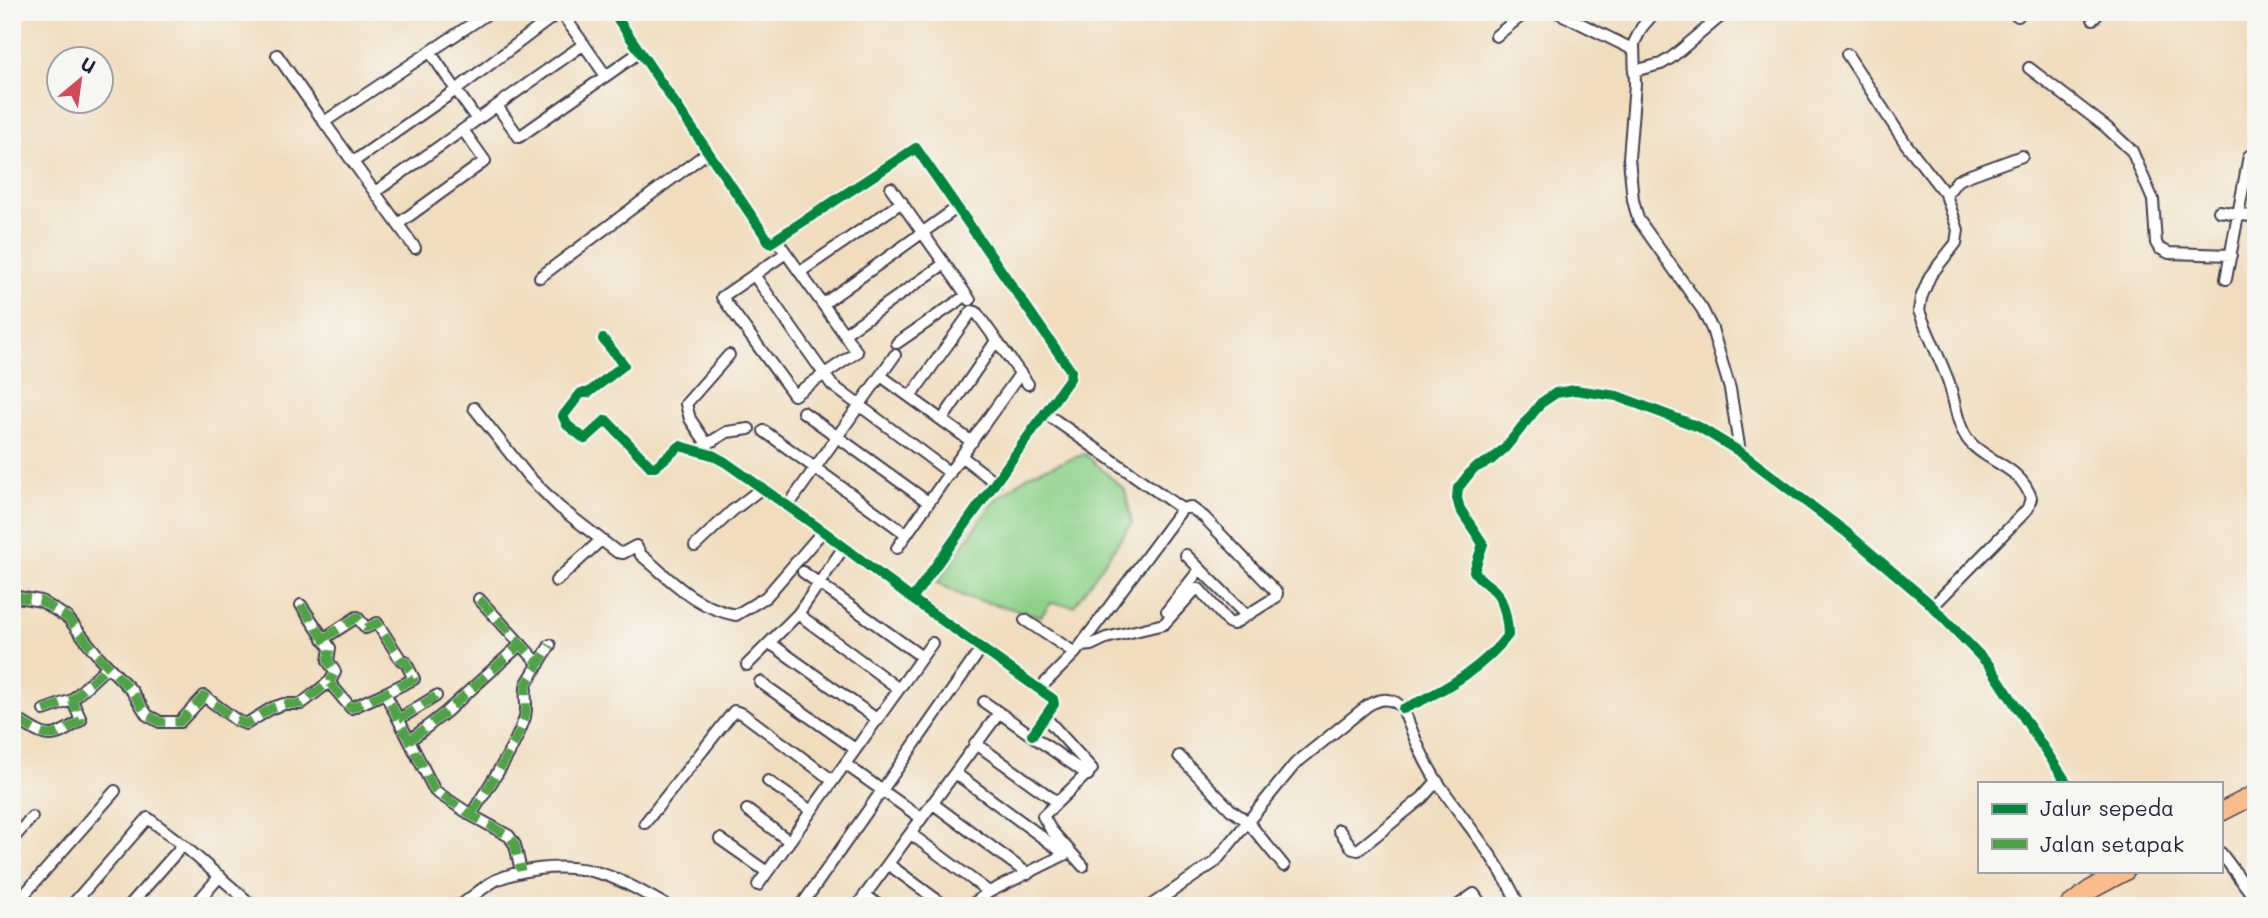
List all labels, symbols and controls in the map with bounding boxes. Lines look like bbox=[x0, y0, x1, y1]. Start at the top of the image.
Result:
north arrow bbox=[46, 46, 116, 116]
text: U bbox=[77, 51, 100, 79]
legend bbox=[1978, 782, 2222, 872]
text: Jalur sepeda bbox=[2040, 794, 2174, 821]
text: Jalan setapak bbox=[2040, 830, 2184, 857]

